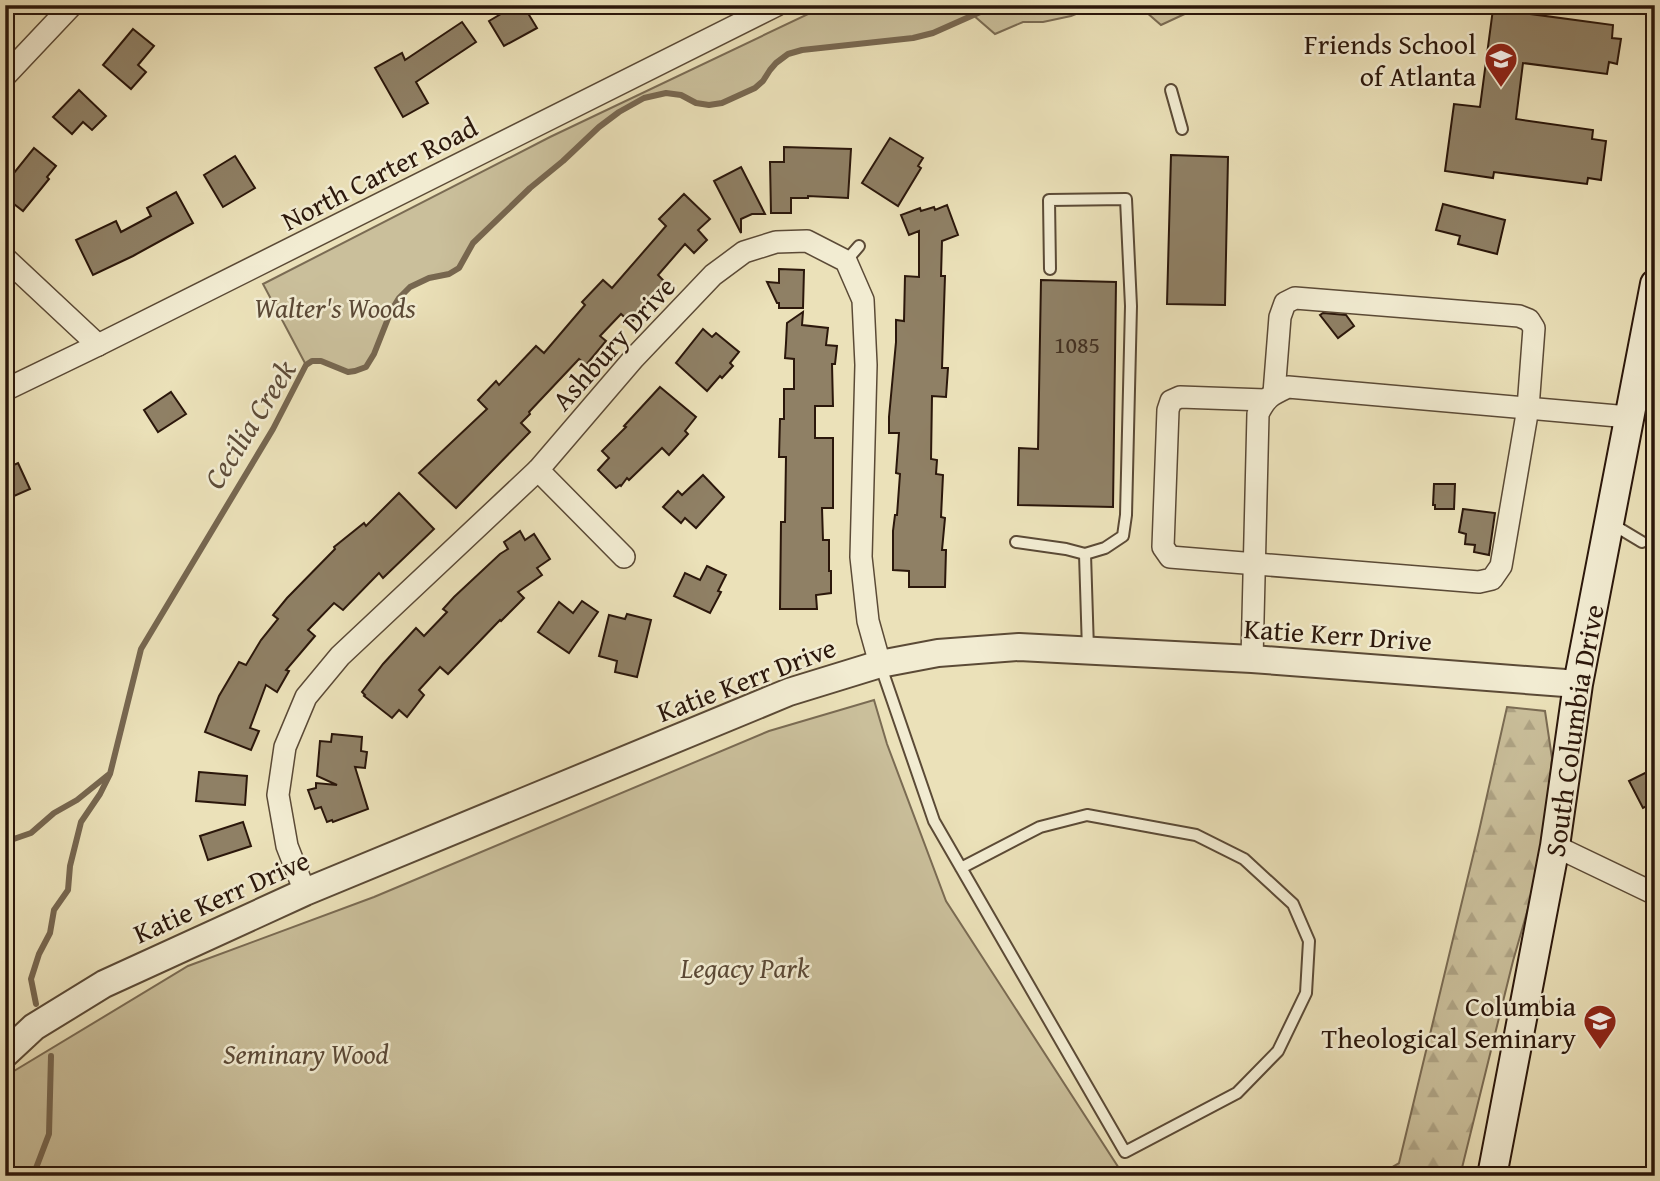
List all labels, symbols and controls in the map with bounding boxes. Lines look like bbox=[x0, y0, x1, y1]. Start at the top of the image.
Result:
place label: Friends School of Atlanta bbox=[1304, 23, 1477, 96]
school or university icon: Friends School of Atlanta bbox=[1482, 40, 1520, 89]
street label: North Carter Road bbox=[274, 106, 484, 240]
street label: Ashbury Drive bbox=[542, 267, 684, 419]
park label: Walter's Woods bbox=[254, 287, 416, 328]
house number: 1085 bbox=[1054, 327, 1100, 362]
water label: Cecilia Creek bbox=[192, 351, 306, 497]
street label: South Columbia Drive bbox=[1533, 601, 1613, 860]
street label: Katie Kerr Drive bbox=[1242, 607, 1434, 661]
street label: Katie Kerr Drive bbox=[651, 626, 841, 732]
street label: Katie Kerr Drive bbox=[126, 839, 316, 953]
park label: Legacy Park bbox=[679, 947, 810, 988]
place label: Columbia Theological Seminary bbox=[1322, 985, 1577, 1058]
school or university icon: Columbia Theological Seminary bbox=[1581, 1002, 1619, 1051]
park label: Seminary Wood bbox=[223, 1033, 389, 1074]

